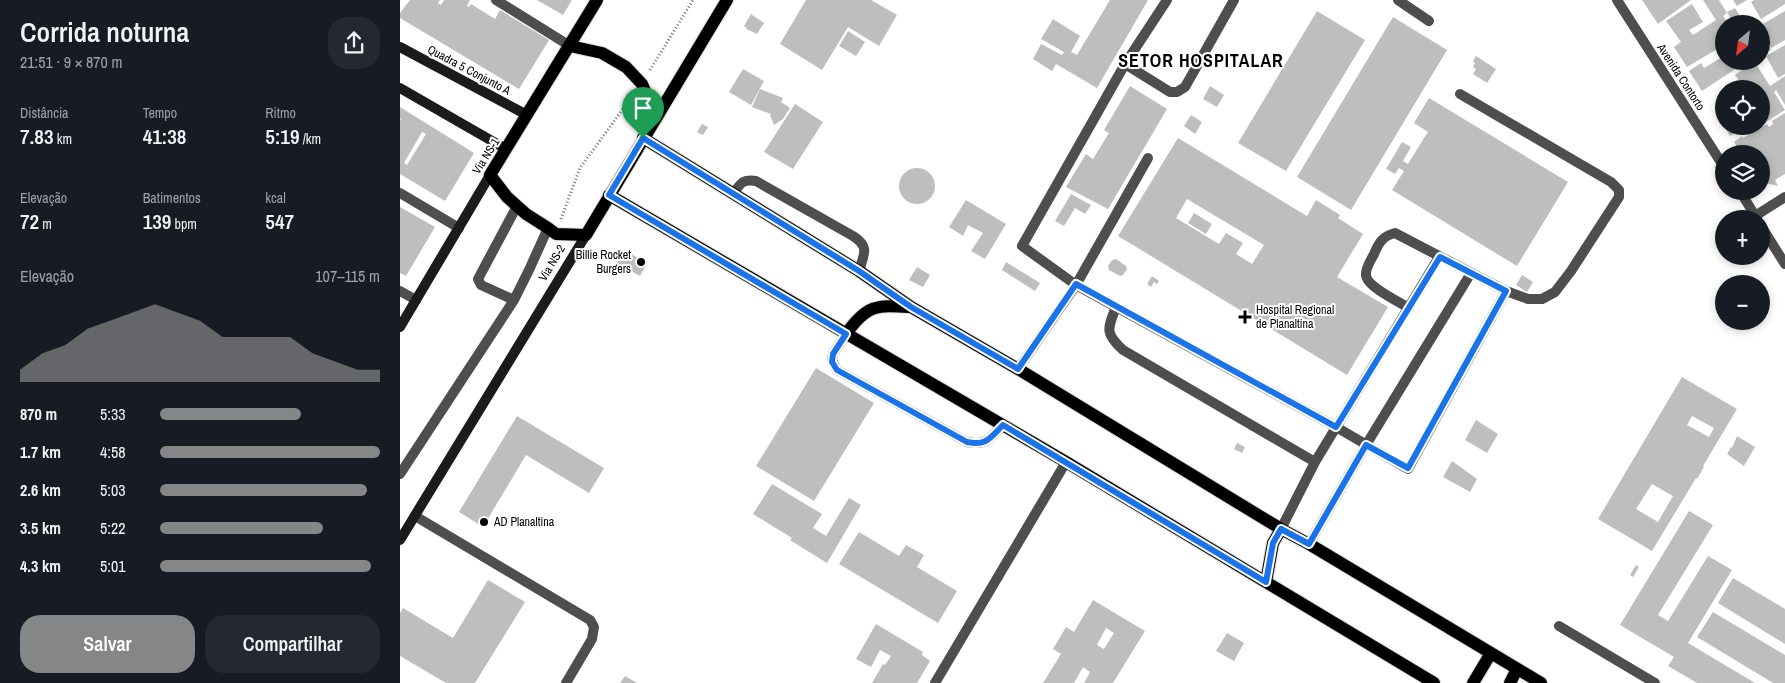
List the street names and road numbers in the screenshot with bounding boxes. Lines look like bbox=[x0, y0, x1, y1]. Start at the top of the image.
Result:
street label: Avenida Contorto bbox=[1653, 40, 1709, 113]
street label: Quadra 5 Conjunto A bbox=[425, 41, 514, 99]
street label: Via NS-1 bbox=[469, 134, 504, 177]
street label: Via NS-2 bbox=[535, 242, 569, 284]

